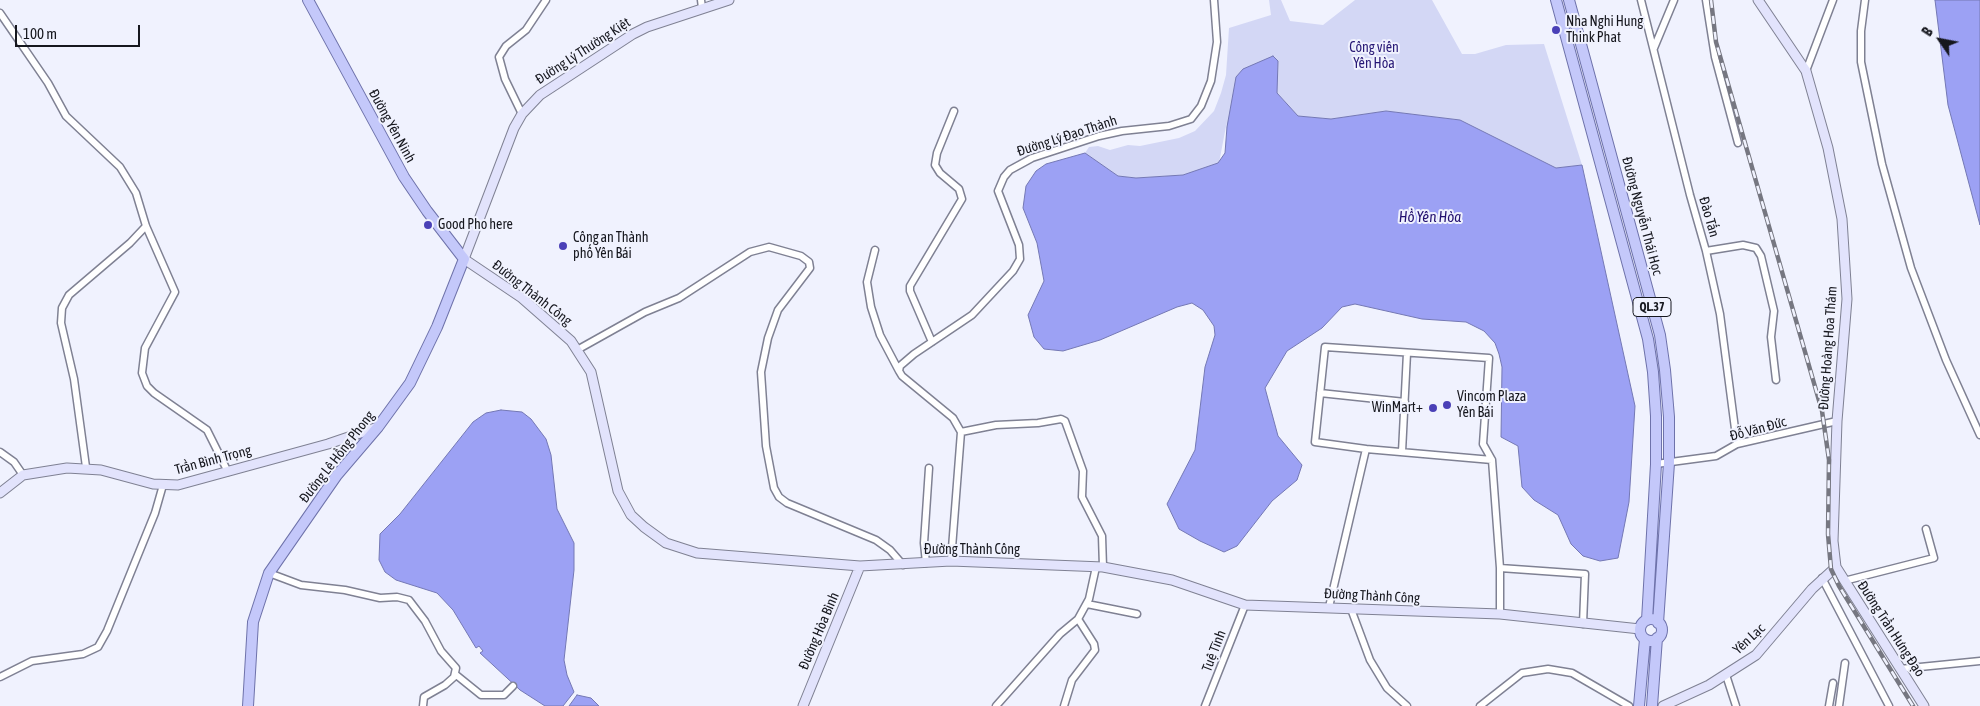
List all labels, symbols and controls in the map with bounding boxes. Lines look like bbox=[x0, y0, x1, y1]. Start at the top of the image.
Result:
street label: Đường Lý Thường Kiệt bbox=[532, 14, 634, 88]
place label: Nha Nghi Hung Think Phat bbox=[1566, 14, 1643, 46]
scale bar bbox=[18, 15, 142, 47]
north arrow bbox=[1915, 15, 1965, 65]
marker: Nha Nghi Hung Think Phat bbox=[1550, 24, 1562, 36]
text: 100 m bbox=[23, 25, 57, 42]
text: B bbox=[1919, 25, 1936, 39]
park label: Công viên Yên Hòa bbox=[1349, 40, 1399, 72]
street label: Đường Yên Ninh bbox=[365, 86, 419, 166]
street label: Đường Lý Đạo Thành bbox=[1015, 112, 1119, 160]
street label: Đường Nguyễn Thái Học bbox=[1618, 155, 1666, 277]
street label: Đào Tấn bbox=[1695, 195, 1723, 239]
water label: Hồ Yên Hòa bbox=[1399, 208, 1461, 226]
place label: Good Pho here bbox=[438, 217, 513, 233]
marker: Good Pho here bbox=[422, 219, 434, 231]
place label: Công an Thành phố Yên Bái bbox=[573, 230, 649, 262]
marker: Công an Thành phố Yên Bái bbox=[557, 240, 569, 252]
street label: Đường Thành Công bbox=[489, 257, 575, 329]
street label: Đường Hoàng Hoa Thám bbox=[1815, 285, 1841, 411]
road number: QL.37 bbox=[1633, 298, 1671, 316]
place label: Vincom Plaza Yên Bái bbox=[1457, 389, 1526, 422]
marker: Vincom Plaza Yên Bái bbox=[1441, 399, 1453, 411]
place label: WinMart+ bbox=[1372, 400, 1423, 416]
marker: WinMart+ bbox=[1427, 402, 1439, 414]
street label: Đường Lê Hồng Phong bbox=[296, 408, 378, 506]
street label: Đỗ Văn Đức bbox=[1728, 413, 1788, 445]
street label: Trần Bình Trọng bbox=[173, 442, 253, 478]
street label: Đường Thành Công bbox=[924, 542, 1020, 558]
street label: Đường Trần Hưng Đạo bbox=[1854, 578, 1928, 680]
street label: Đường Thành Công bbox=[1323, 585, 1421, 607]
street label: Đường Hòa Bình bbox=[795, 590, 843, 672]
street label: Yên Lạc bbox=[1730, 620, 1768, 658]
street label: Tuệ Tĩnh bbox=[1198, 628, 1230, 674]

